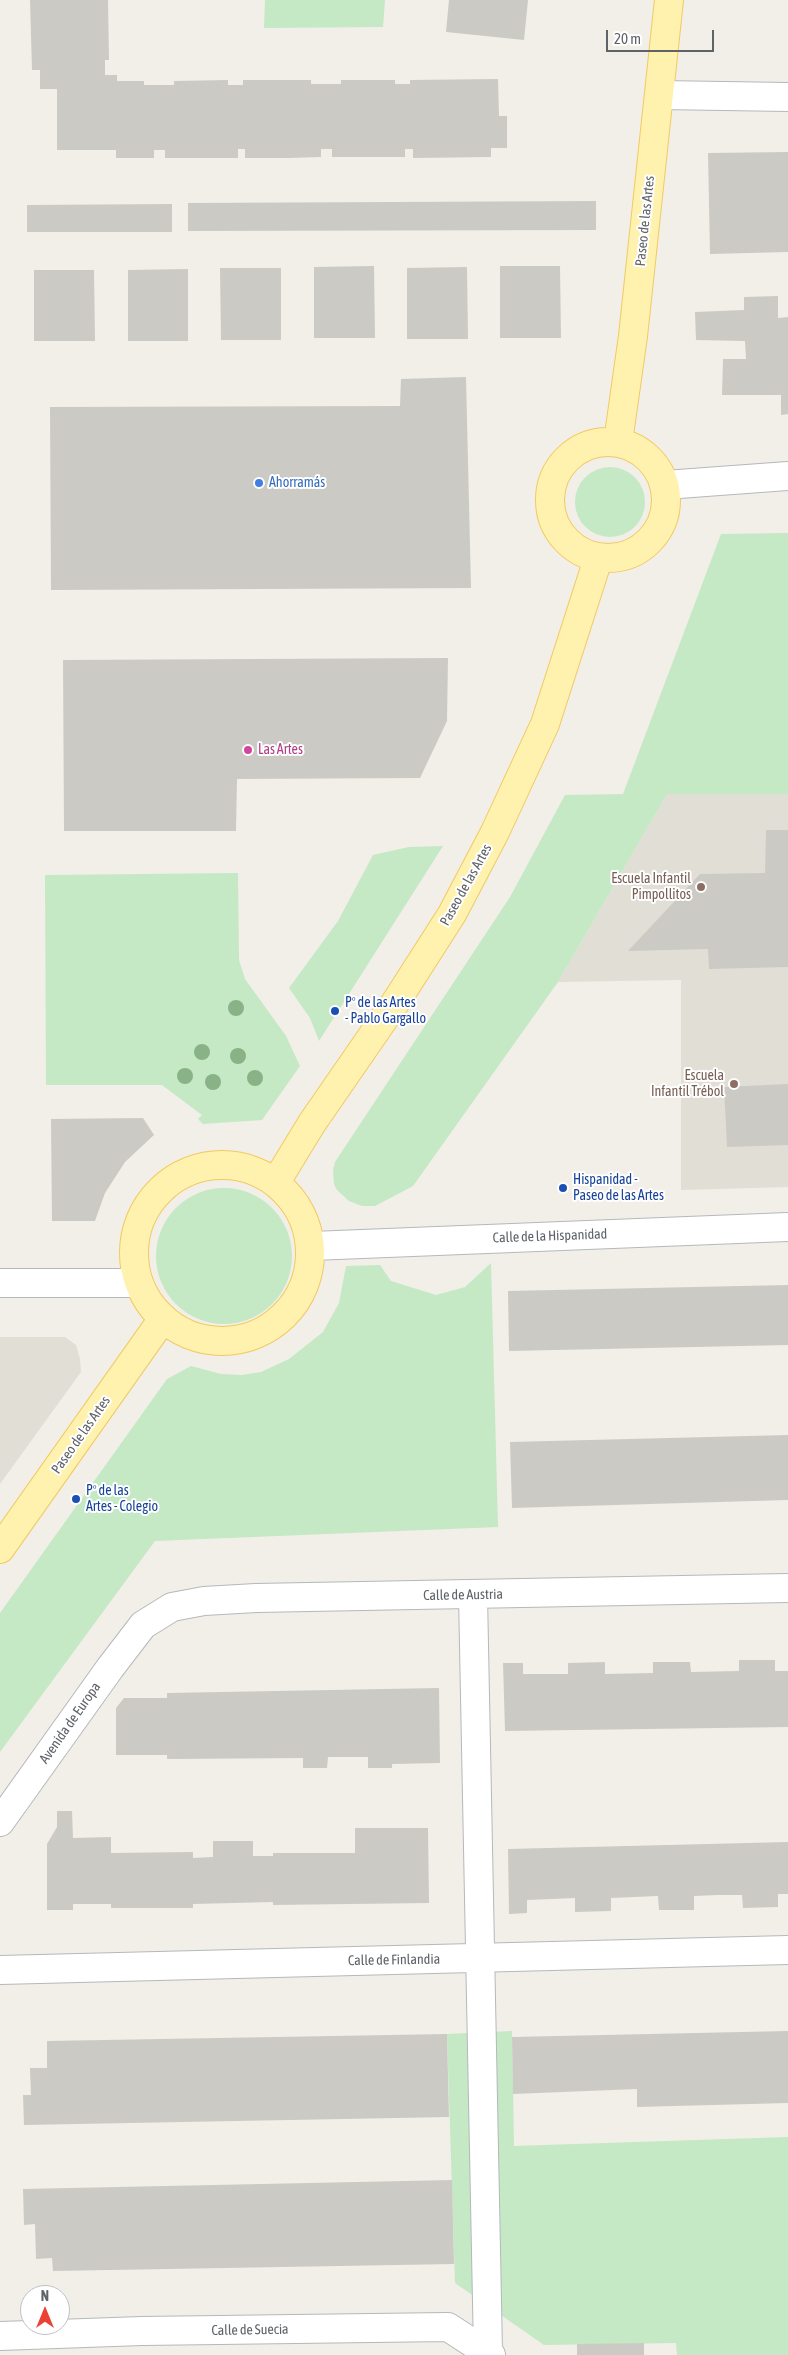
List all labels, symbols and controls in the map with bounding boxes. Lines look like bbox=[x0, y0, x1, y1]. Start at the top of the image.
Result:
scale bar bbox=[608, 20, 716, 52]
text: 20 m bbox=[614, 30, 641, 47]
street label: Paseo de las Artes bbox=[632, 175, 658, 267]
place label: Ahorramás bbox=[269, 475, 325, 491]
marker: Ahorramás bbox=[253, 477, 265, 489]
place label: Las Artes bbox=[258, 742, 303, 758]
marker: Las Artes bbox=[242, 744, 254, 756]
street label: Paseo de las Artes bbox=[437, 841, 495, 929]
place label: Escuela Infantil Pimpollitos bbox=[611, 871, 691, 904]
marker: Escuela Infantil Pimpollitos bbox=[695, 881, 707, 893]
place label: Pº de las Artes - Pablo Gargallo bbox=[345, 995, 426, 1028]
marker: Pº de las Artes - Pablo Gargallo bbox=[329, 1005, 341, 1017]
place label: Escuela Infantil Trébol bbox=[651, 1068, 724, 1100]
marker: Escuela Infantil Trébol bbox=[728, 1078, 740, 1090]
place label: Hispanidad - Paseo de las Artes bbox=[573, 1172, 664, 1204]
marker: Hispanidad - Paseo de las Artes bbox=[557, 1182, 569, 1194]
street label: Calle de la Hispanidad bbox=[492, 1226, 608, 1246]
street label: Paseo de las Artes bbox=[48, 1393, 114, 1477]
place label: Pº de las Artes - Colegio bbox=[86, 1483, 158, 1515]
marker: Pº de las Artes - Colegio bbox=[70, 1493, 82, 1505]
street label: Calle de Austria bbox=[423, 1586, 503, 1604]
street label: Avenida de Europa bbox=[36, 1679, 104, 1767]
street label: Calle de Finlandia bbox=[348, 1951, 440, 1969]
north arrow bbox=[20, 2285, 70, 2335]
text: N bbox=[41, 2288, 49, 2304]
street label: Calle de Suecia bbox=[211, 2321, 289, 2339]

